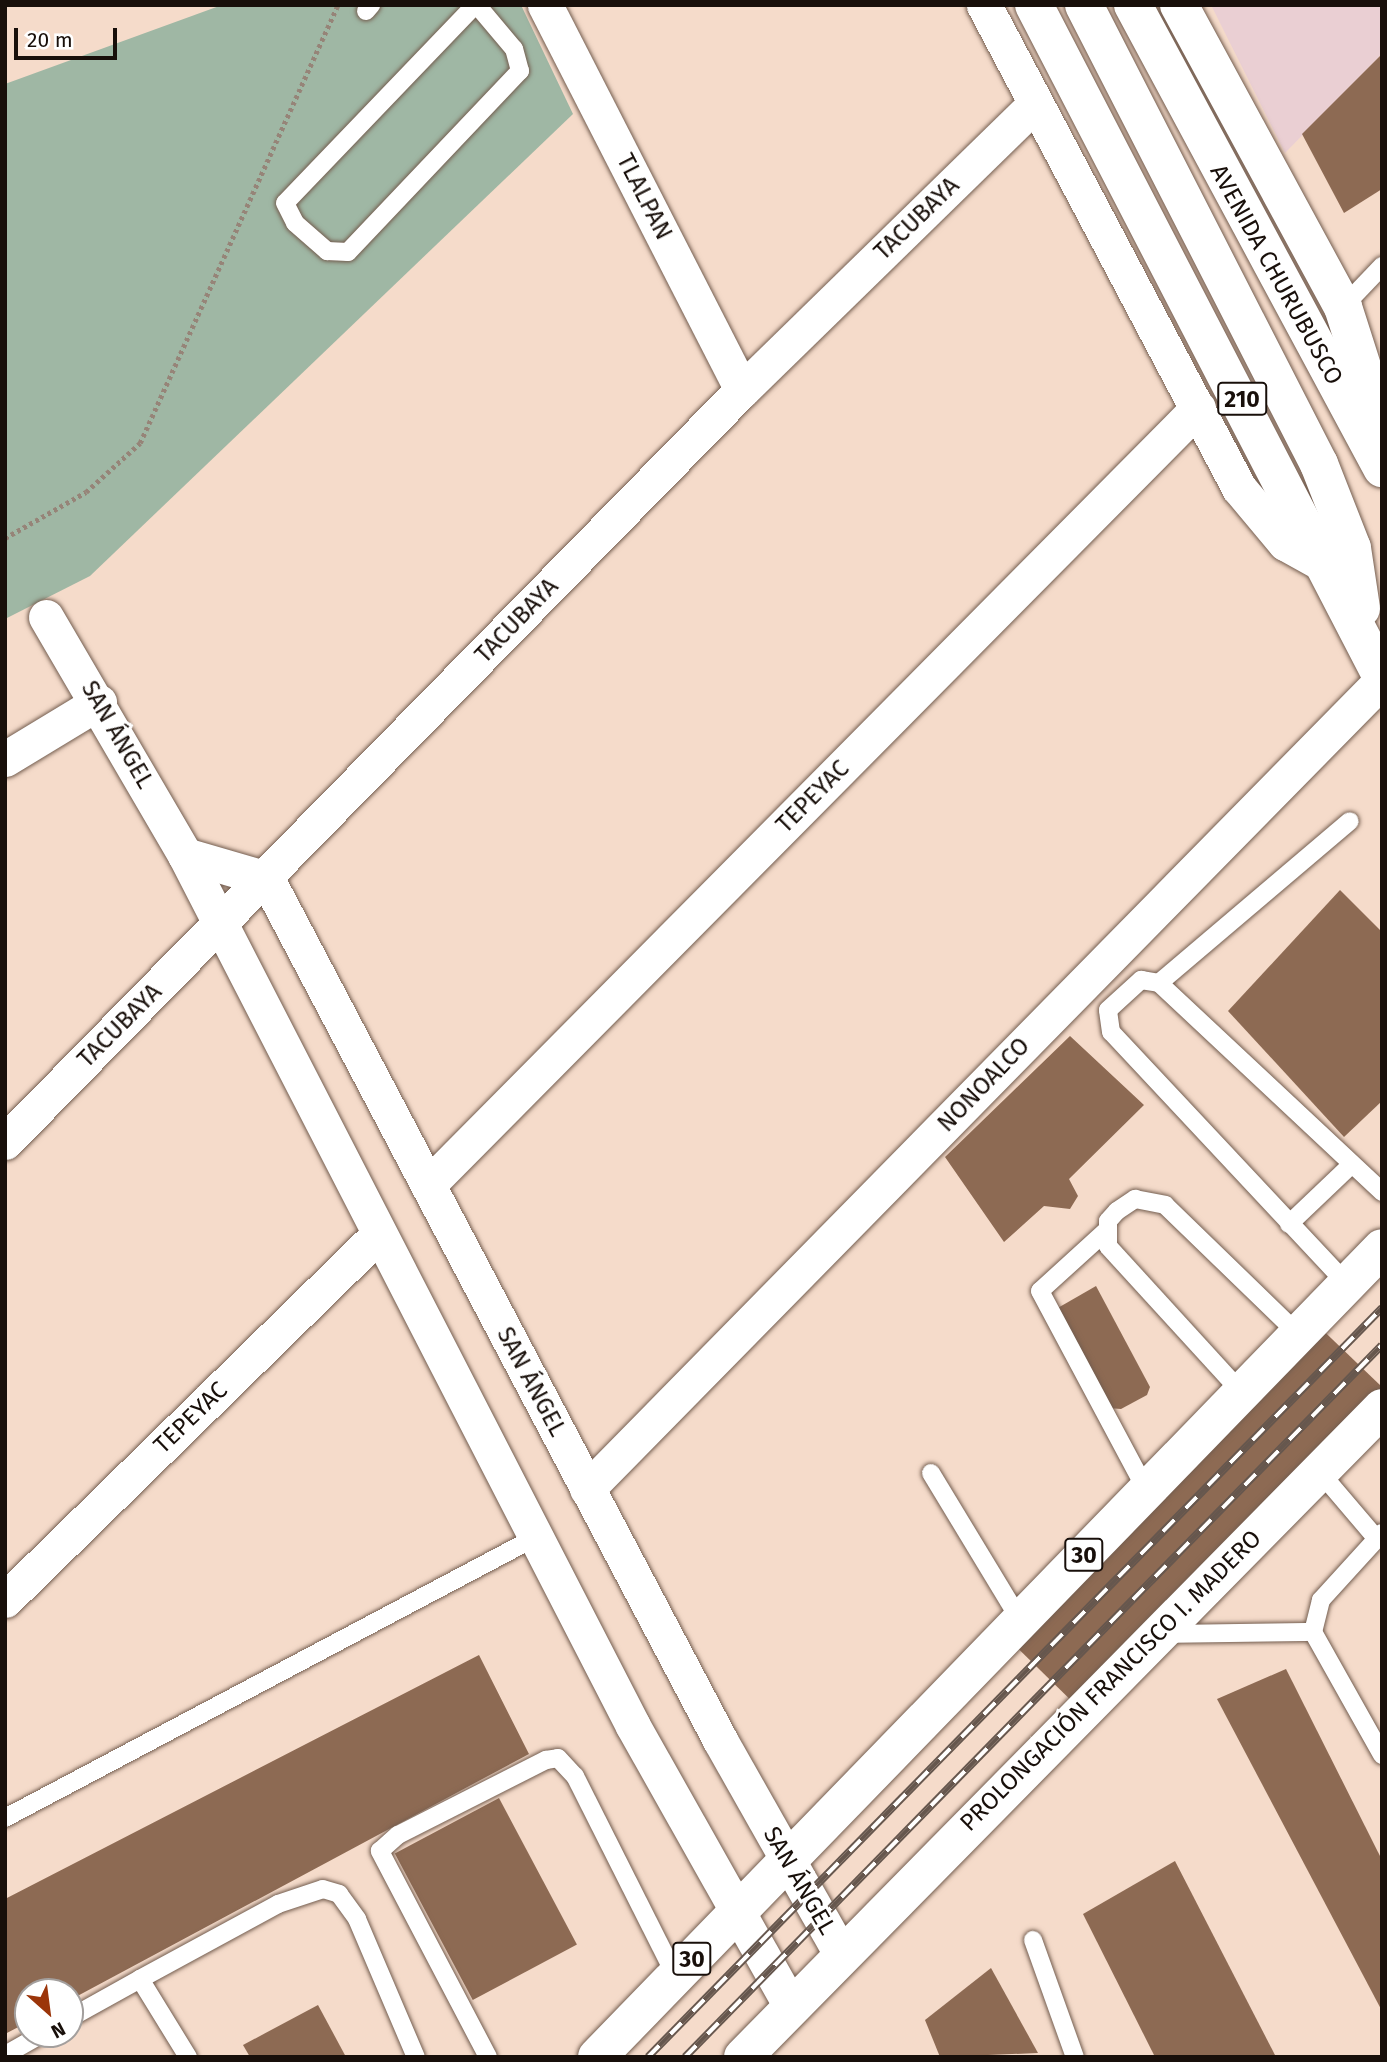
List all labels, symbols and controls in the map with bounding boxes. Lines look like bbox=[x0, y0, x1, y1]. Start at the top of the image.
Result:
scale bar bbox=[18, 14, 121, 58]
text: 20 m bbox=[27, 27, 73, 53]
street label: TLALPAN bbox=[610, 149, 678, 245]
street label: AVENIDA CHURUBUSCO bbox=[1203, 160, 1349, 390]
street label: TACUBAYA bbox=[869, 172, 965, 266]
road number: 210 bbox=[1216, 380, 1268, 418]
street label: TACUBAYA bbox=[470, 573, 564, 669]
street label: SAN ÁNGEL bbox=[75, 676, 159, 794]
street label: TEPEYAC bbox=[771, 755, 855, 839]
street label: TACUBAYA bbox=[72, 978, 168, 1074]
street label: NONOALCO bbox=[932, 1032, 1036, 1138]
street label: SAN ÁNGEL bbox=[490, 1322, 572, 1442]
street label: TEPEYAC bbox=[148, 1376, 234, 1460]
street label: PROLONGACIÓN FRANCISCO I. MADERO bbox=[954, 1524, 1268, 1838]
road number: 30 bbox=[1063, 1536, 1105, 1574]
street label: SAN ÁNGEL bbox=[757, 1822, 841, 1940]
road number: 30 bbox=[671, 1940, 713, 1978]
north arrow bbox=[14, 1978, 84, 2048]
text: N bbox=[47, 2017, 69, 2043]

